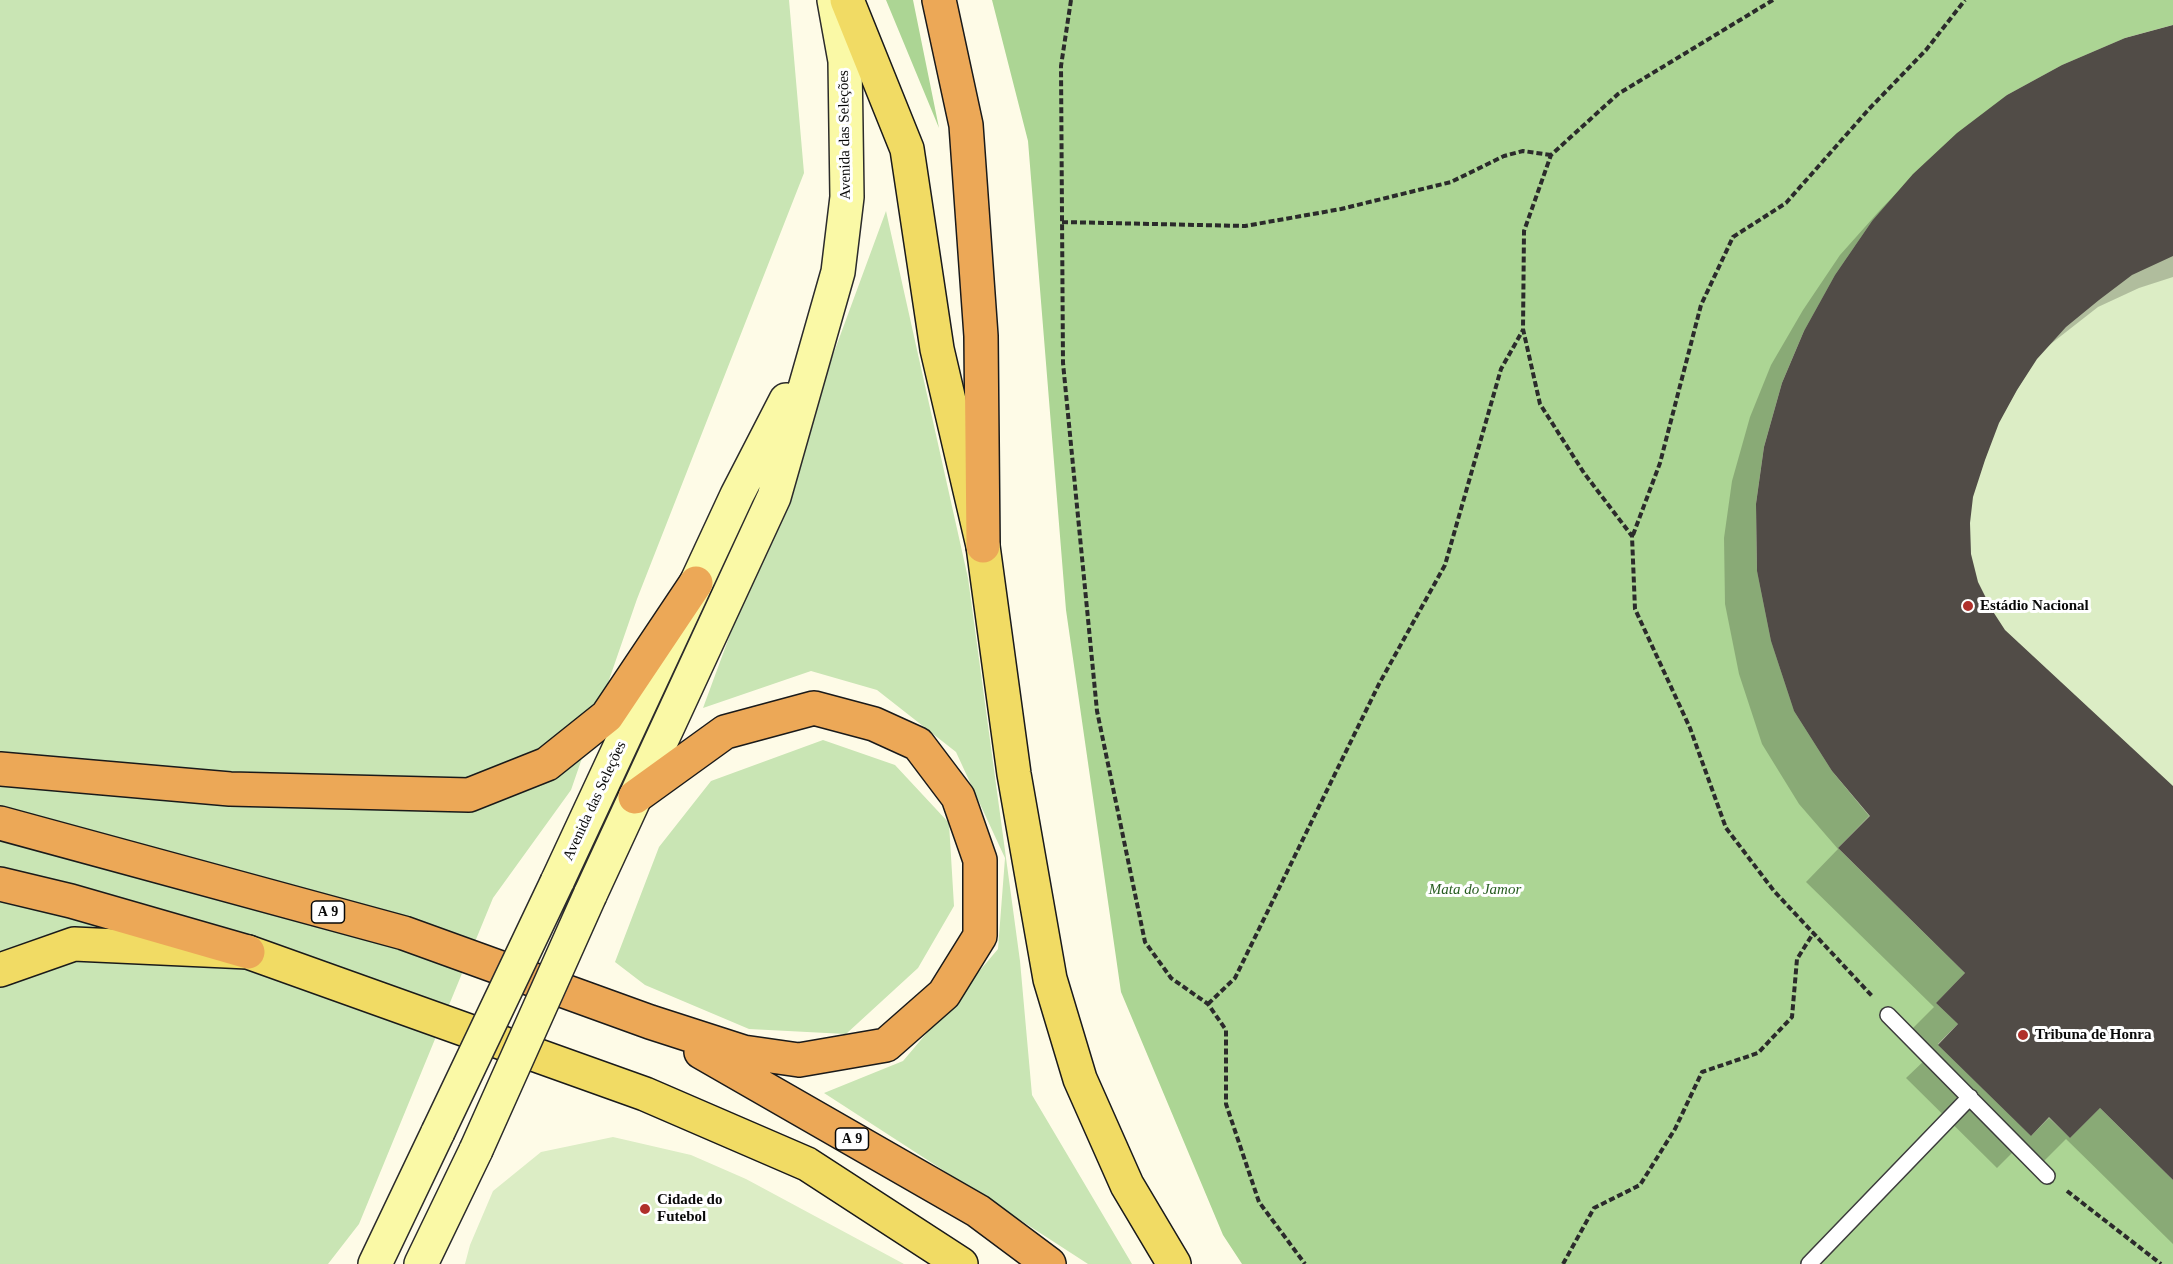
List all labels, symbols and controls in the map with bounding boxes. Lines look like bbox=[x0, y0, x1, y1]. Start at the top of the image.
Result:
street label: Avenida das Seleções bbox=[835, 70, 855, 200]
place label: Estádio Nacional bbox=[1980, 597, 2089, 615]
marker: Estádio Nacional bbox=[1961, 599, 1975, 613]
street label: Avenida das Seleções bbox=[559, 738, 631, 864]
park label: Mata do Jamor bbox=[1429, 881, 1521, 899]
road number: A 9 bbox=[312, 901, 344, 923]
place label: Tribuna de Honra bbox=[2035, 1026, 2151, 1044]
marker: Tribuna de Honra bbox=[2016, 1028, 2030, 1042]
road number: A 9 bbox=[836, 1128, 868, 1150]
place label: Cidade do Futebol bbox=[657, 1191, 722, 1226]
marker: Cidade do Futebol bbox=[638, 1202, 652, 1216]

